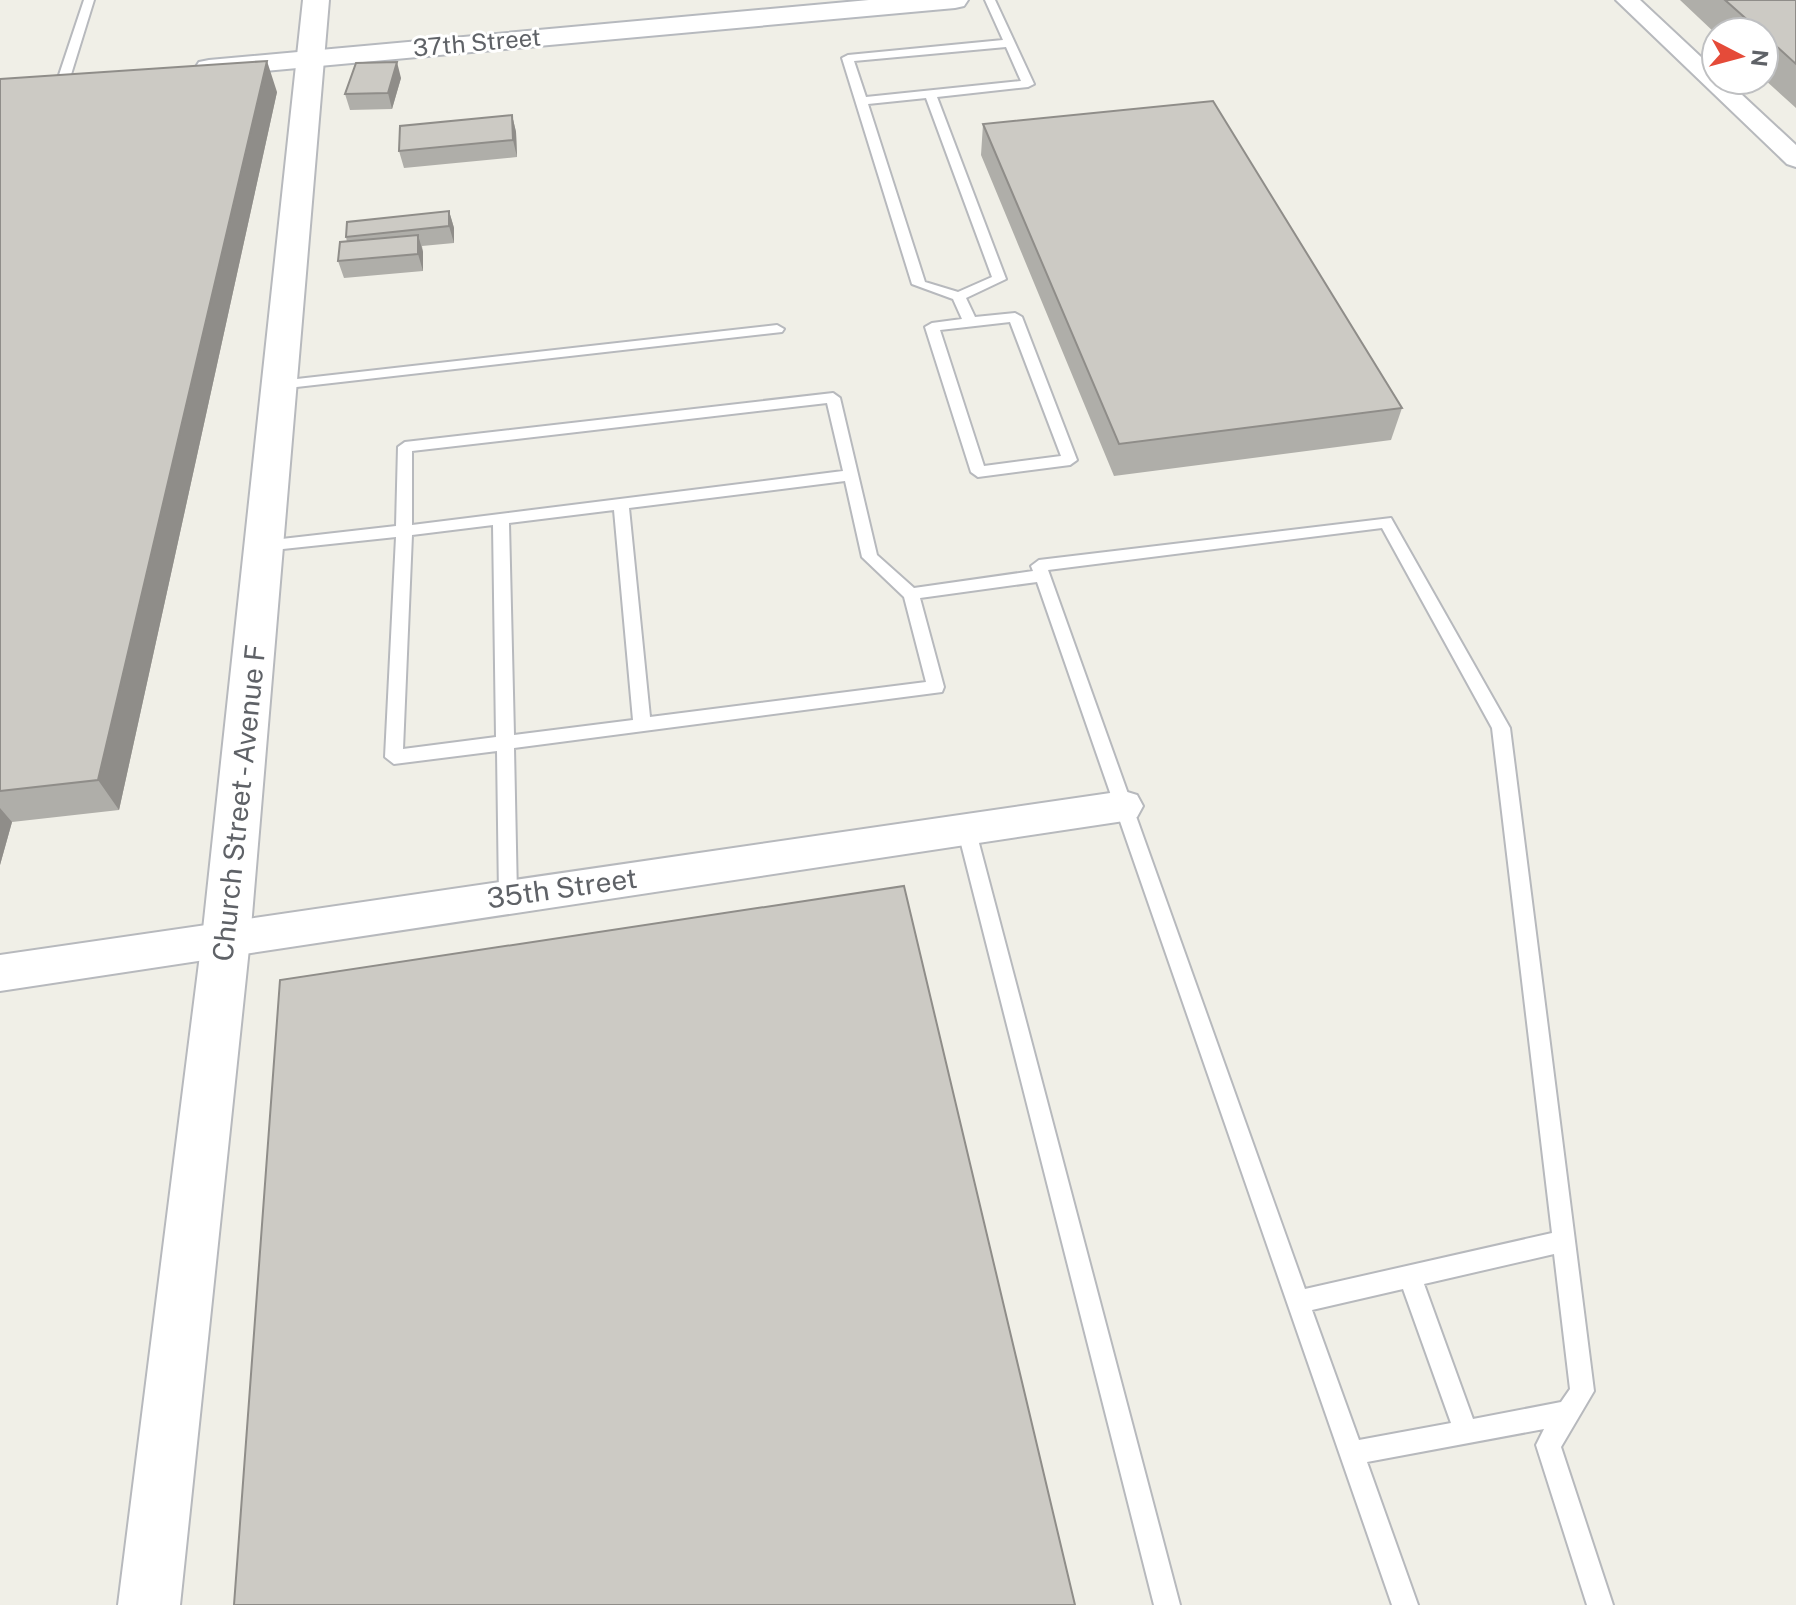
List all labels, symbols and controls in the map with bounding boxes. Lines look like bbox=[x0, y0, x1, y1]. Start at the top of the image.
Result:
north arrow bbox=[1700, 16, 1780, 96]
street label: 37th Street bbox=[412, 22, 542, 62]
text: N bbox=[1746, 48, 1774, 68]
street label: Church Street - Avenue F bbox=[205, 643, 272, 963]
street label: 35th Street bbox=[485, 861, 639, 914]

